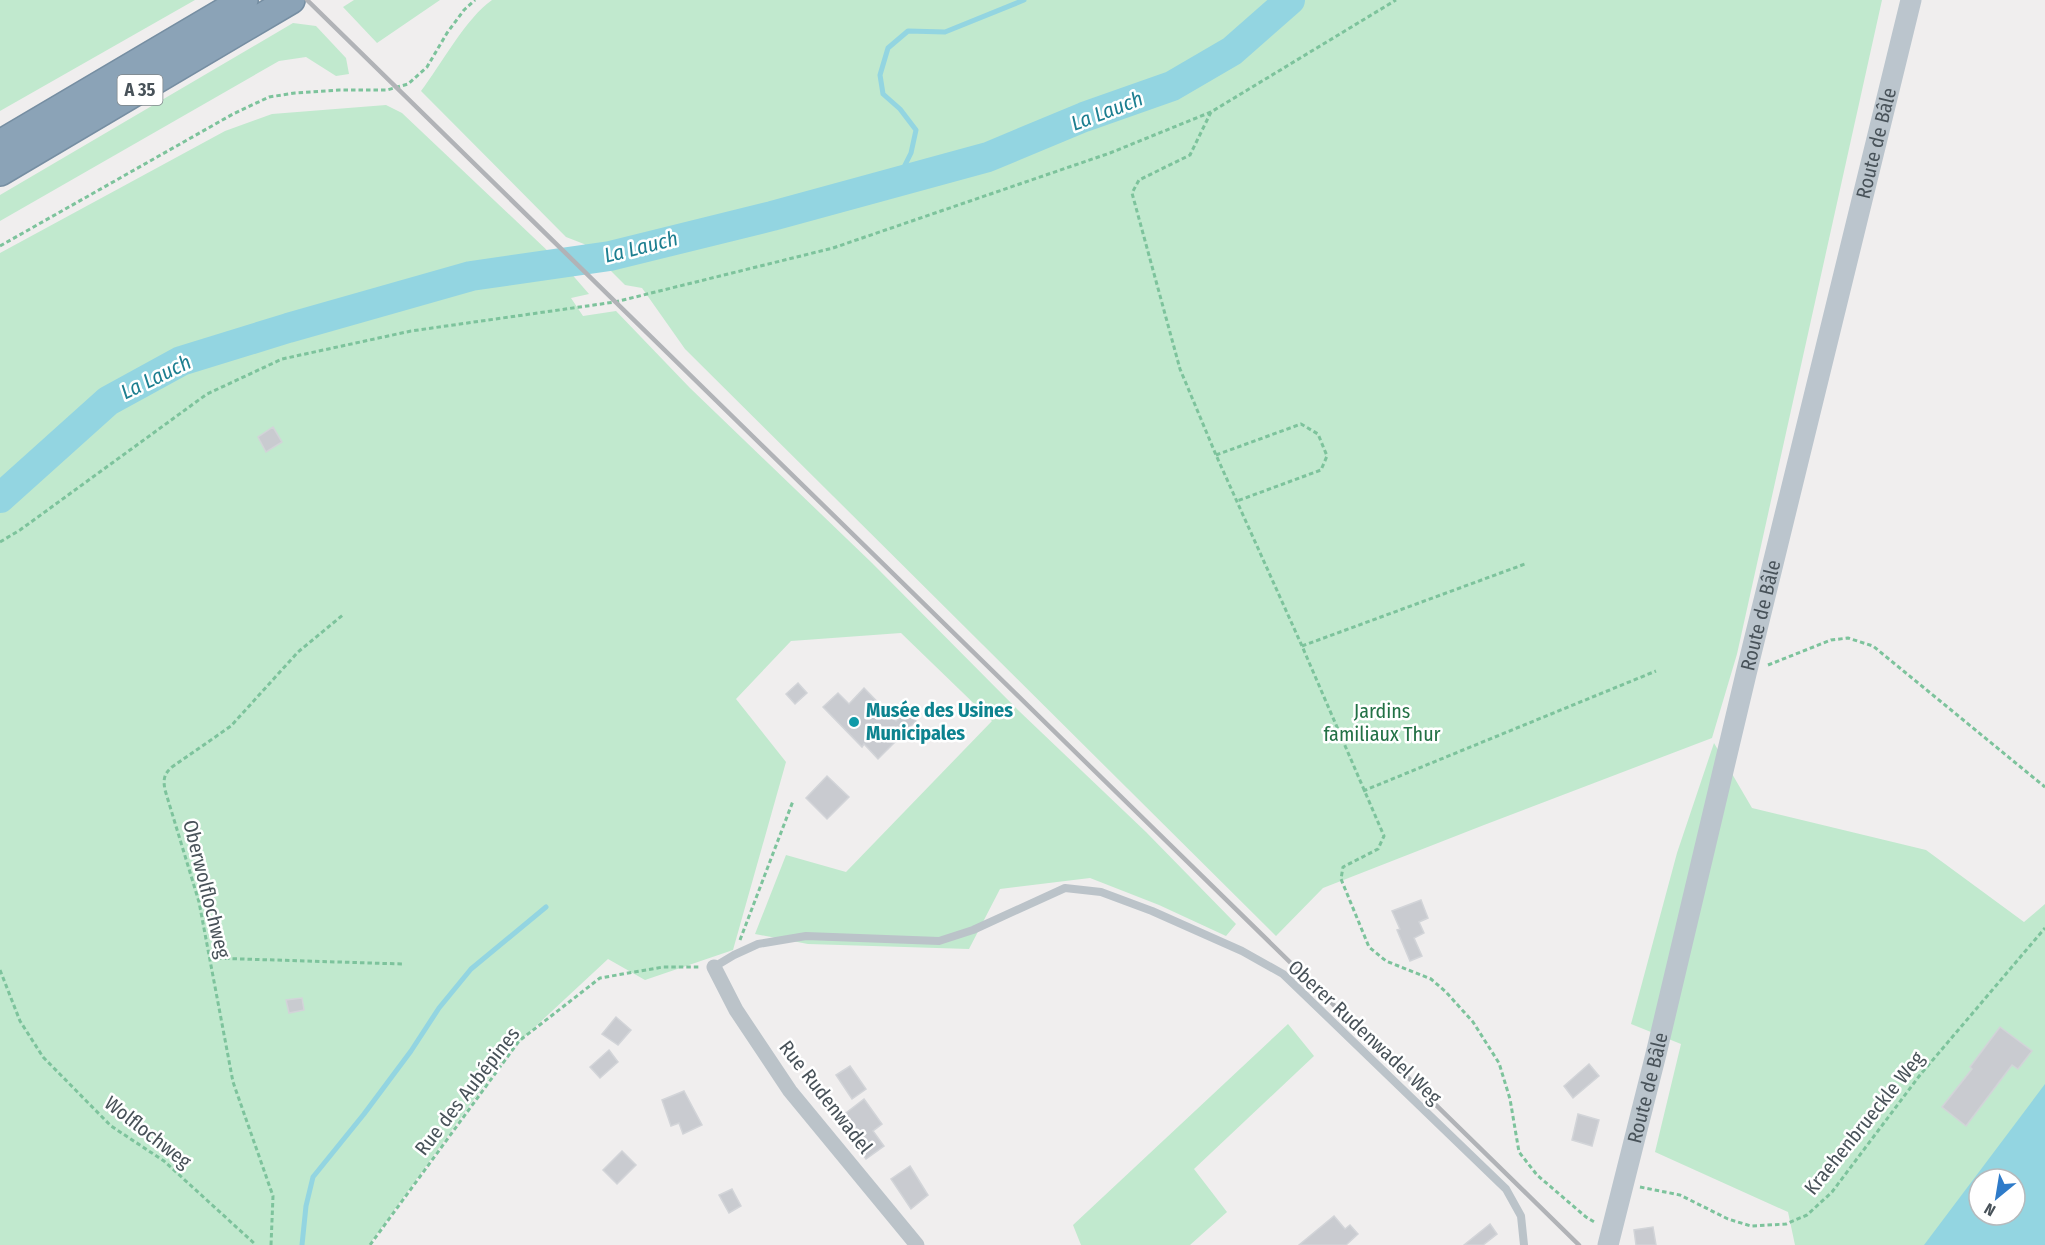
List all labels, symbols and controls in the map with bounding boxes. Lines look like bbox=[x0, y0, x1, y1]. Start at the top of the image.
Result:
road number: A 35 bbox=[118, 75, 162, 105]
water label: La Lauch bbox=[1067, 85, 1147, 137]
street label: Route de Bâle bbox=[1851, 85, 1901, 201]
water label: La Lauch bbox=[601, 225, 681, 269]
water label: La Lauch bbox=[117, 349, 195, 405]
street label: Route de Bâle bbox=[1735, 557, 1786, 673]
place label: Musée des Usines Municipales bbox=[866, 698, 1013, 745]
park label: Jardins familiaux Thur bbox=[1323, 699, 1441, 746]
marker: Musée des Usines Municipales bbox=[847, 715, 861, 729]
street label: Oberwolflochweg bbox=[178, 817, 236, 961]
street label: Oberer Rudenwadel Weg bbox=[1283, 955, 1447, 1110]
street label: Rue des Aubépines bbox=[410, 1022, 524, 1160]
street label: Route de Bâle bbox=[1622, 1030, 1673, 1146]
street label: Rue Rudenwadel bbox=[774, 1036, 878, 1158]
street label: Kraehenbrueckle Weg bbox=[1799, 1046, 1929, 1199]
street label: Wolflochweg bbox=[100, 1091, 197, 1174]
north arrow bbox=[1967, 1167, 2027, 1227]
text: N bbox=[1981, 1199, 1999, 1220]

